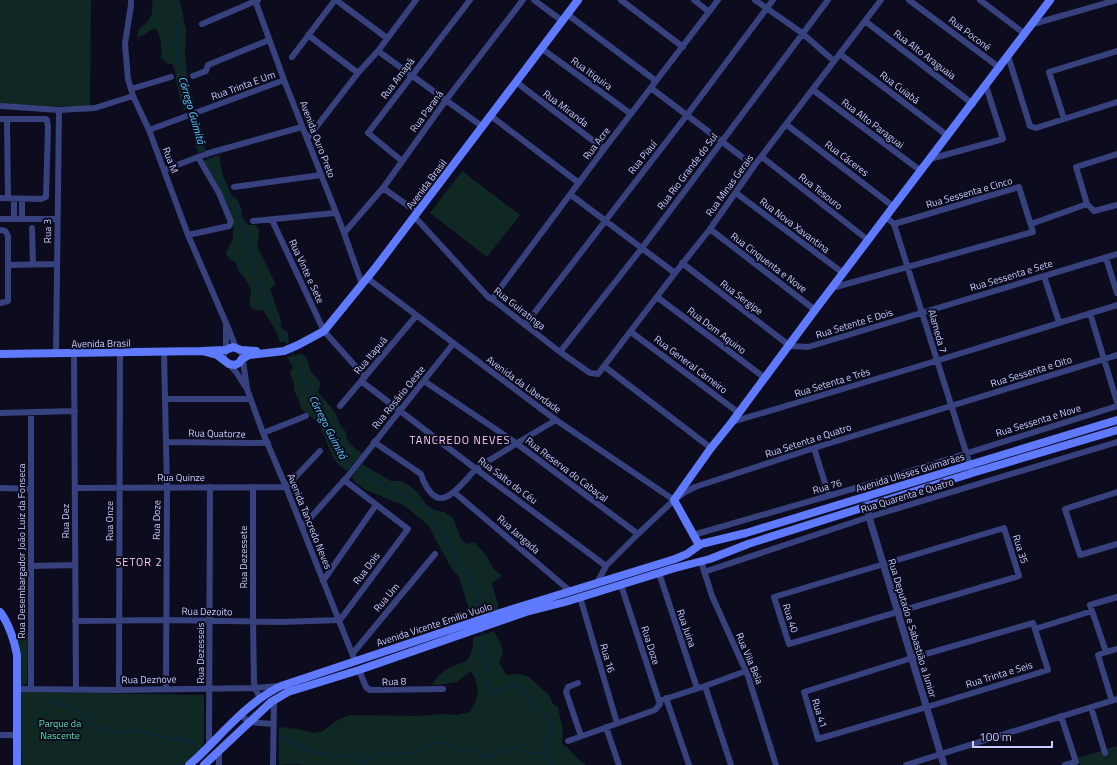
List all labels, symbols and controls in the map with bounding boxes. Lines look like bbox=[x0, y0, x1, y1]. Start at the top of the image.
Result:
street label: Rua Poconé bbox=[945, 12, 994, 54]
street label: Rua Alto Araguaia bbox=[890, 26, 959, 83]
street label: Rua Itiquira bbox=[568, 53, 616, 94]
street label: Rua Amapá bbox=[377, 55, 418, 102]
street label: Rua Trinta E Um bbox=[209, 67, 277, 104]
street label: Rua Cuiabá bbox=[877, 67, 923, 107]
water label: Córrego Guimitá bbox=[175, 74, 210, 147]
street label: Rua Miranda bbox=[540, 86, 592, 130]
street label: Rua Paraná bbox=[406, 87, 447, 135]
street label: Rua Alto Paraguai bbox=[838, 95, 907, 152]
street label: Avenida Ouro Preto bbox=[296, 98, 339, 180]
street label: Rua Acre bbox=[579, 124, 614, 163]
street label: Rua Rio Grande do Sul bbox=[653, 130, 721, 213]
street label: Rua Piauí bbox=[624, 137, 661, 177]
street label: Rua Cáceres bbox=[822, 137, 872, 180]
street label: Rua M bbox=[159, 145, 182, 175]
street label: Rua Minas Gerais bbox=[702, 151, 757, 219]
street label: Avenida Brasil bbox=[403, 156, 450, 213]
street label: Rua Tesouro bbox=[796, 169, 846, 213]
street label: Rua Sessenta e Cinco bbox=[924, 173, 1014, 212]
street label: Rua Nova Xavantina bbox=[757, 194, 833, 257]
street label: Rua 3 bbox=[40, 219, 55, 243]
street label: Rua Cinquenta e Nove bbox=[727, 229, 810, 296]
street label: Rua Vinte e Sete bbox=[285, 237, 328, 306]
street label: Rua Sessenta e Sete bbox=[968, 256, 1054, 295]
street label: Rua Sergipe bbox=[717, 276, 766, 318]
street label: Rua Guiratinga bbox=[491, 283, 549, 333]
street label: Rua Dom Aquino bbox=[684, 303, 749, 358]
street label: Rua Setente E Dois bbox=[814, 305, 895, 342]
street label: Alameda 7 bbox=[924, 308, 951, 355]
street label: Rua General Carneiro bbox=[651, 332, 731, 397]
street label: Rua Itapuã bbox=[350, 333, 391, 377]
street label: Avenida Brasil bbox=[71, 335, 131, 352]
street label: Avenida da Liberdade bbox=[483, 352, 564, 417]
street label: Rua Sessenta e Oito bbox=[989, 352, 1074, 391]
street label: Rua Rosário Oeste bbox=[368, 362, 429, 432]
street label: Rua Setenta e Três bbox=[792, 364, 872, 401]
water label: Córrego Guimitá bbox=[305, 392, 352, 463]
street label: Rua Sessenta e Nove bbox=[994, 400, 1083, 441]
street label: Rua Setenta e Quatro bbox=[763, 419, 853, 462]
street label: Rua Quatorze bbox=[188, 426, 246, 441]
district label: TANCREDO NEVES bbox=[410, 432, 510, 448]
street label: Rua Reserva do Cabaçal bbox=[522, 433, 611, 505]
street label: Avenida Ulisses Guimarães bbox=[854, 449, 967, 496]
street label: Rua Salto do Céu bbox=[475, 453, 541, 508]
street label: Rua Desembargador João Luiz da Fonseca bbox=[14, 463, 29, 639]
street label: Rua Quinze bbox=[157, 470, 205, 485]
street label: Avenida Tancredo Neves bbox=[283, 471, 336, 572]
street label: Rua Quarenta e Quatro bbox=[859, 474, 955, 517]
street label: Rua 76 bbox=[811, 475, 844, 498]
street label: Rua Doze bbox=[149, 500, 164, 540]
street label: Rua Onze bbox=[102, 501, 117, 541]
street label: Rua Dez bbox=[58, 503, 73, 538]
street label: Rua Jangada bbox=[494, 512, 543, 557]
street label: Rua Dezessete bbox=[236, 526, 251, 588]
street label: Rua 35 bbox=[1009, 533, 1032, 566]
street label: Rua Dois bbox=[349, 549, 384, 588]
district label: SETOR 2 bbox=[115, 554, 163, 570]
street label: Rua Deputado e Sabastião a Junior bbox=[884, 557, 941, 700]
street label: Rua Um bbox=[370, 580, 403, 615]
street label: Avenida Vicente Emilio Vuolo bbox=[374, 599, 494, 650]
street label: Rua 40 bbox=[779, 602, 802, 635]
street label: Rua Dezoito bbox=[181, 604, 233, 619]
street label: Rua Juina bbox=[673, 607, 700, 649]
street label: Rua Dezesseis bbox=[193, 622, 208, 683]
street label: Rua Doze bbox=[637, 624, 664, 666]
street label: Rua Vila Bela bbox=[732, 630, 767, 686]
street label: Rua 16 bbox=[596, 642, 619, 675]
street label: Rua Trinta e Seis bbox=[964, 657, 1035, 692]
street label: Rua Deznove bbox=[121, 672, 177, 687]
street label: Rua 8 bbox=[382, 674, 407, 689]
street label: Rua 41 bbox=[808, 697, 831, 730]
park label: Parque da Nascente bbox=[39, 716, 81, 743]
scale bar bbox=[973, 723, 1052, 749]
text: 100 m bbox=[979, 727, 1012, 746]

